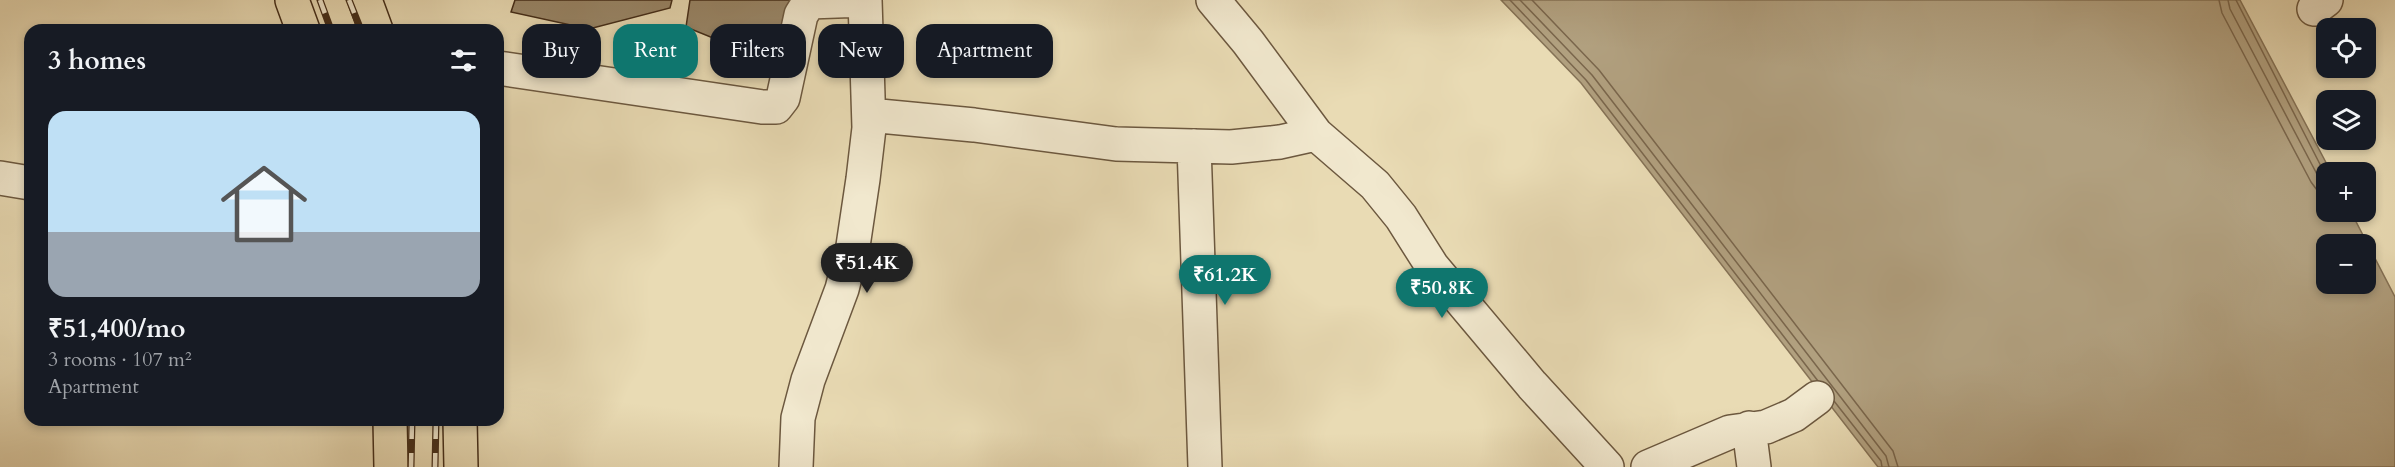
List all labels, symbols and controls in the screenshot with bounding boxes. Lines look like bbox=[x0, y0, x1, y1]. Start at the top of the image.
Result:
map controls bbox=[2316, 18, 2376, 294]
button: locate bbox=[2316, 18, 2376, 78]
chip: Buy bbox=[522, 24, 601, 78]
chip: Rent bbox=[613, 24, 698, 78]
chip: Filters bbox=[710, 24, 806, 78]
chip: New bbox=[818, 24, 904, 78]
chip: Apartment bbox=[916, 24, 1053, 78]
text: 3 homes bbox=[48, 43, 146, 78]
icon: filters bbox=[447, 44, 480, 77]
button: layers bbox=[2316, 90, 2376, 150]
icon: home bbox=[210, 150, 318, 258]
button: + bbox=[2316, 162, 2376, 222]
button: − bbox=[2316, 234, 2376, 294]
pin: ₹51.4K bbox=[818, 243, 916, 294]
text: ₹51.4K bbox=[835, 249, 899, 276]
pin: ₹61.2K bbox=[1176, 255, 1274, 306]
text: ₹61.2K bbox=[1193, 261, 1257, 288]
pin: ₹50.8K bbox=[1393, 268, 1491, 319]
text: ₹50.8K bbox=[1410, 274, 1474, 301]
text: ₹51,400/mo bbox=[48, 311, 185, 346]
text: 3 rooms · 107 m² bbox=[48, 346, 192, 373]
text: Apartment bbox=[48, 373, 139, 400]

